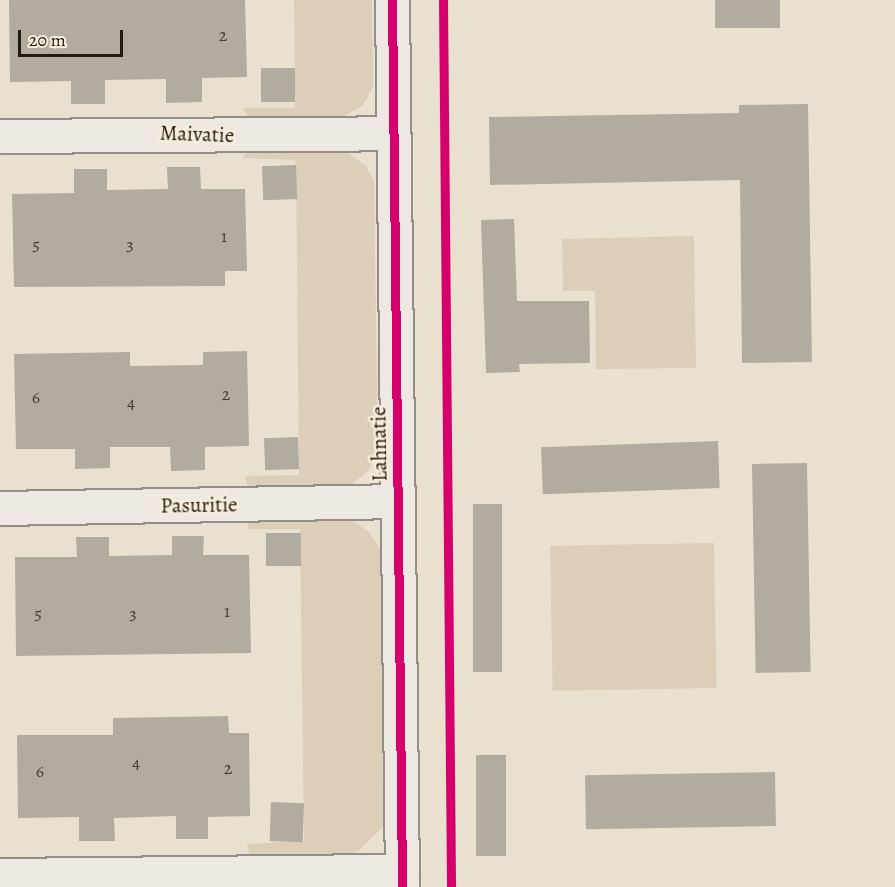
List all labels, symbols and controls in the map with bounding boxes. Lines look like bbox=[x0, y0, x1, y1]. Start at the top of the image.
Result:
scale bar bbox=[21, 18, 126, 56]
house number: 2 bbox=[219, 24, 227, 46]
text: 20 m bbox=[29, 28, 66, 52]
street label: Maivatie bbox=[159, 120, 235, 148]
house number: 1 bbox=[221, 225, 227, 247]
house number: 5 bbox=[32, 233, 40, 255]
house number: 3 bbox=[126, 233, 134, 255]
house number: 2 bbox=[222, 383, 230, 405]
house number: 6 bbox=[32, 386, 40, 408]
house number: 4 bbox=[127, 391, 135, 413]
street label: Lahnatie bbox=[366, 406, 392, 482]
street label: Pasuritie bbox=[160, 492, 238, 518]
house number: 1 bbox=[224, 600, 230, 622]
house number: 5 bbox=[34, 602, 42, 624]
house number: 3 bbox=[129, 602, 137, 624]
house number: 4 bbox=[132, 751, 140, 773]
house number: 2 bbox=[224, 757, 232, 779]
house number: 6 bbox=[36, 760, 44, 782]

